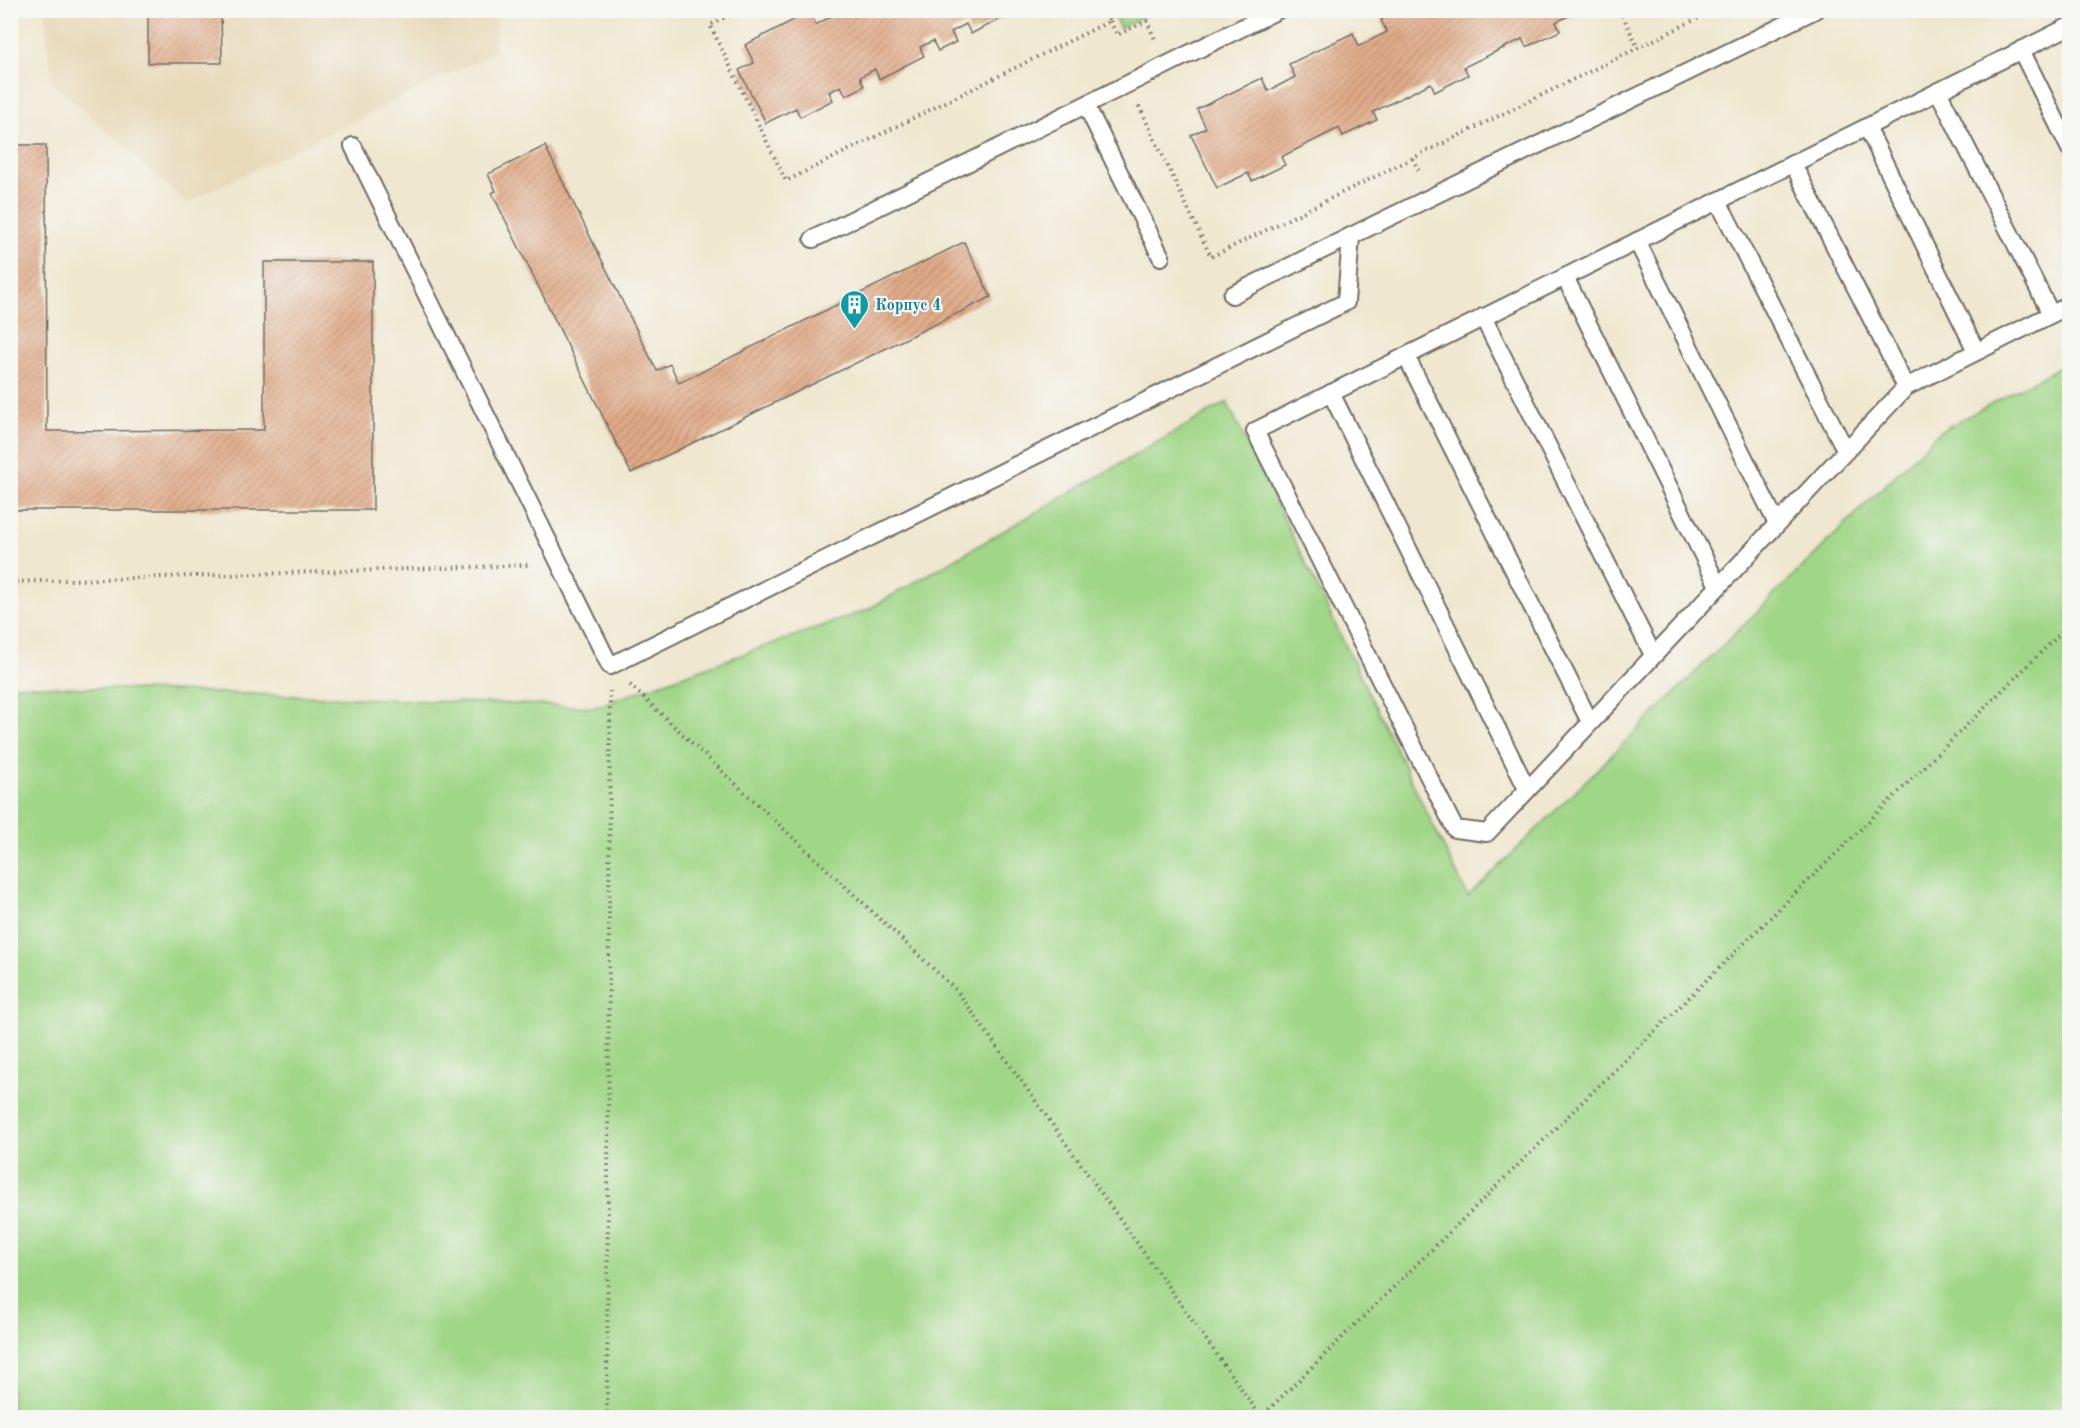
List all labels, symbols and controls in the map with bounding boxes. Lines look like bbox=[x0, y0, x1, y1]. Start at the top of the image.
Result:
building icon: Корпус 4 bbox=[838, 288, 870, 330]
place label: Корпус 4 bbox=[875, 298, 942, 314]

